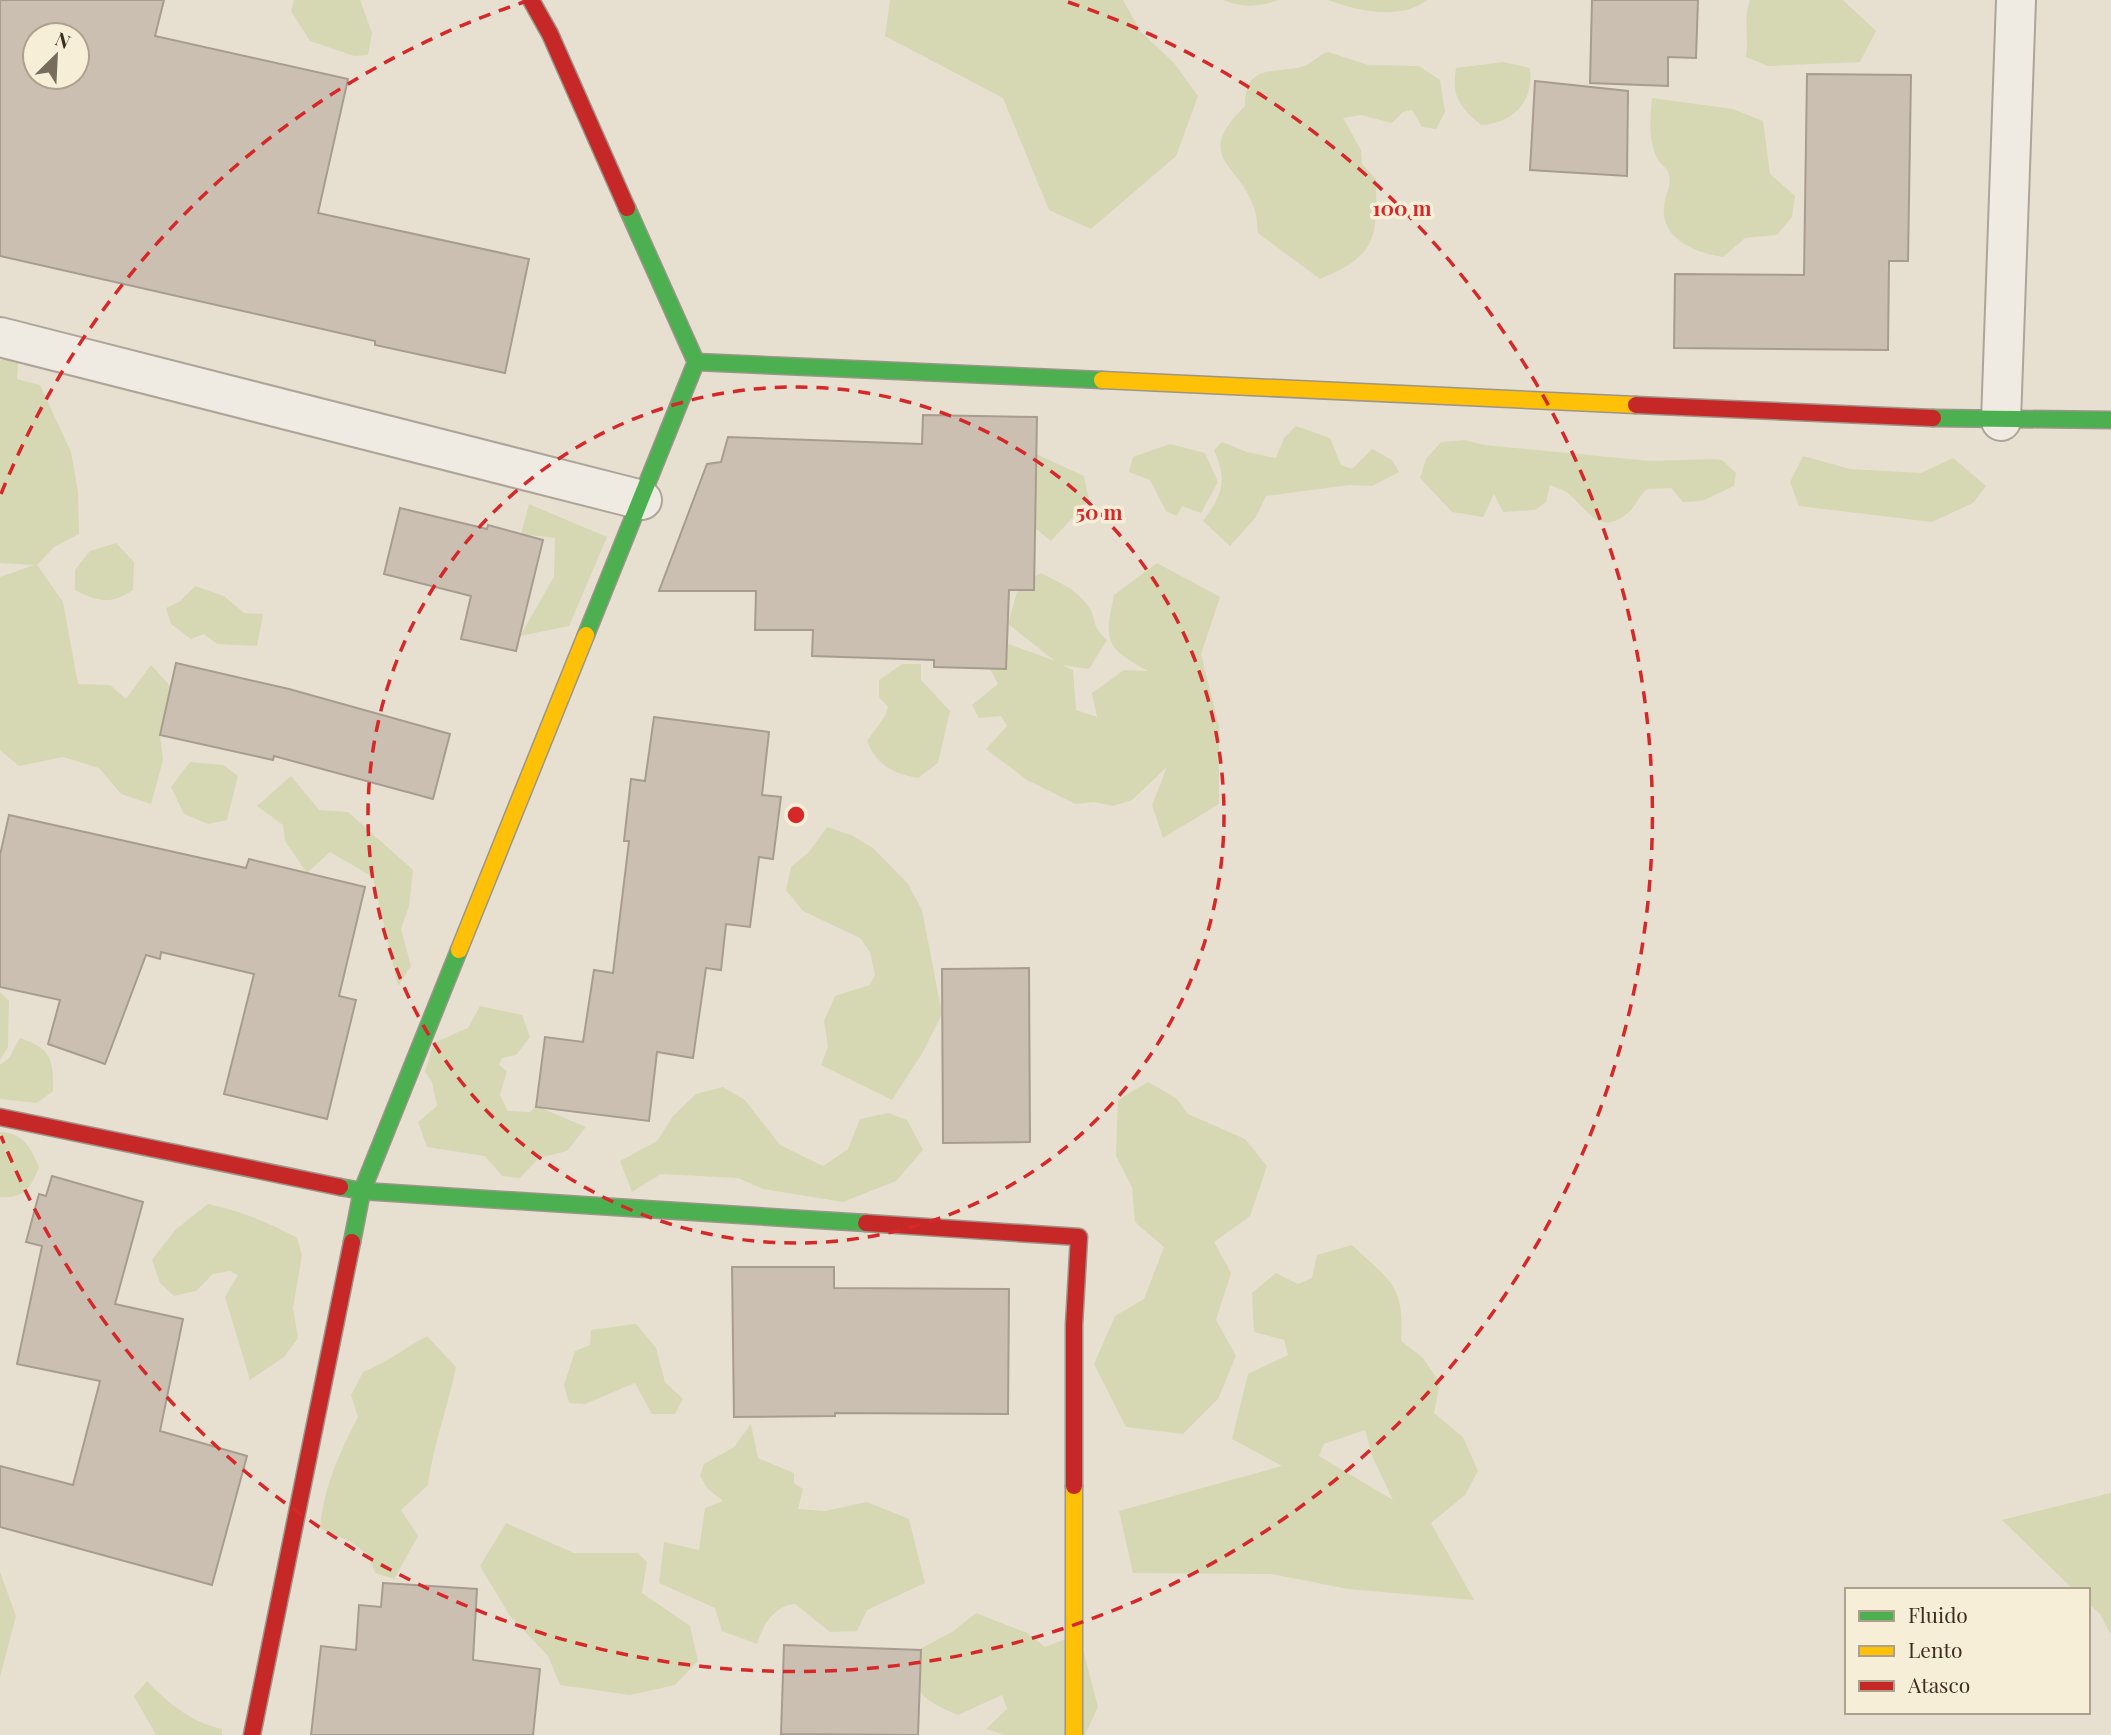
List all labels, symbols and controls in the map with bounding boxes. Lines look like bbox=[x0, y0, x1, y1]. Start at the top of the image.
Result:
north arrow bbox=[21, 21, 91, 91]
text: N bbox=[52, 25, 75, 54]
text: 100 m bbox=[1372, 193, 1432, 221]
text: 50 m bbox=[1075, 497, 1123, 525]
centre of rings bbox=[784, 803, 808, 827]
legend bbox=[1845, 1588, 2090, 1714]
text: Fluido bbox=[1908, 1600, 1968, 1628]
text: Lento bbox=[1908, 1635, 1962, 1663]
text: Atasco bbox=[1907, 1670, 1970, 1698]

